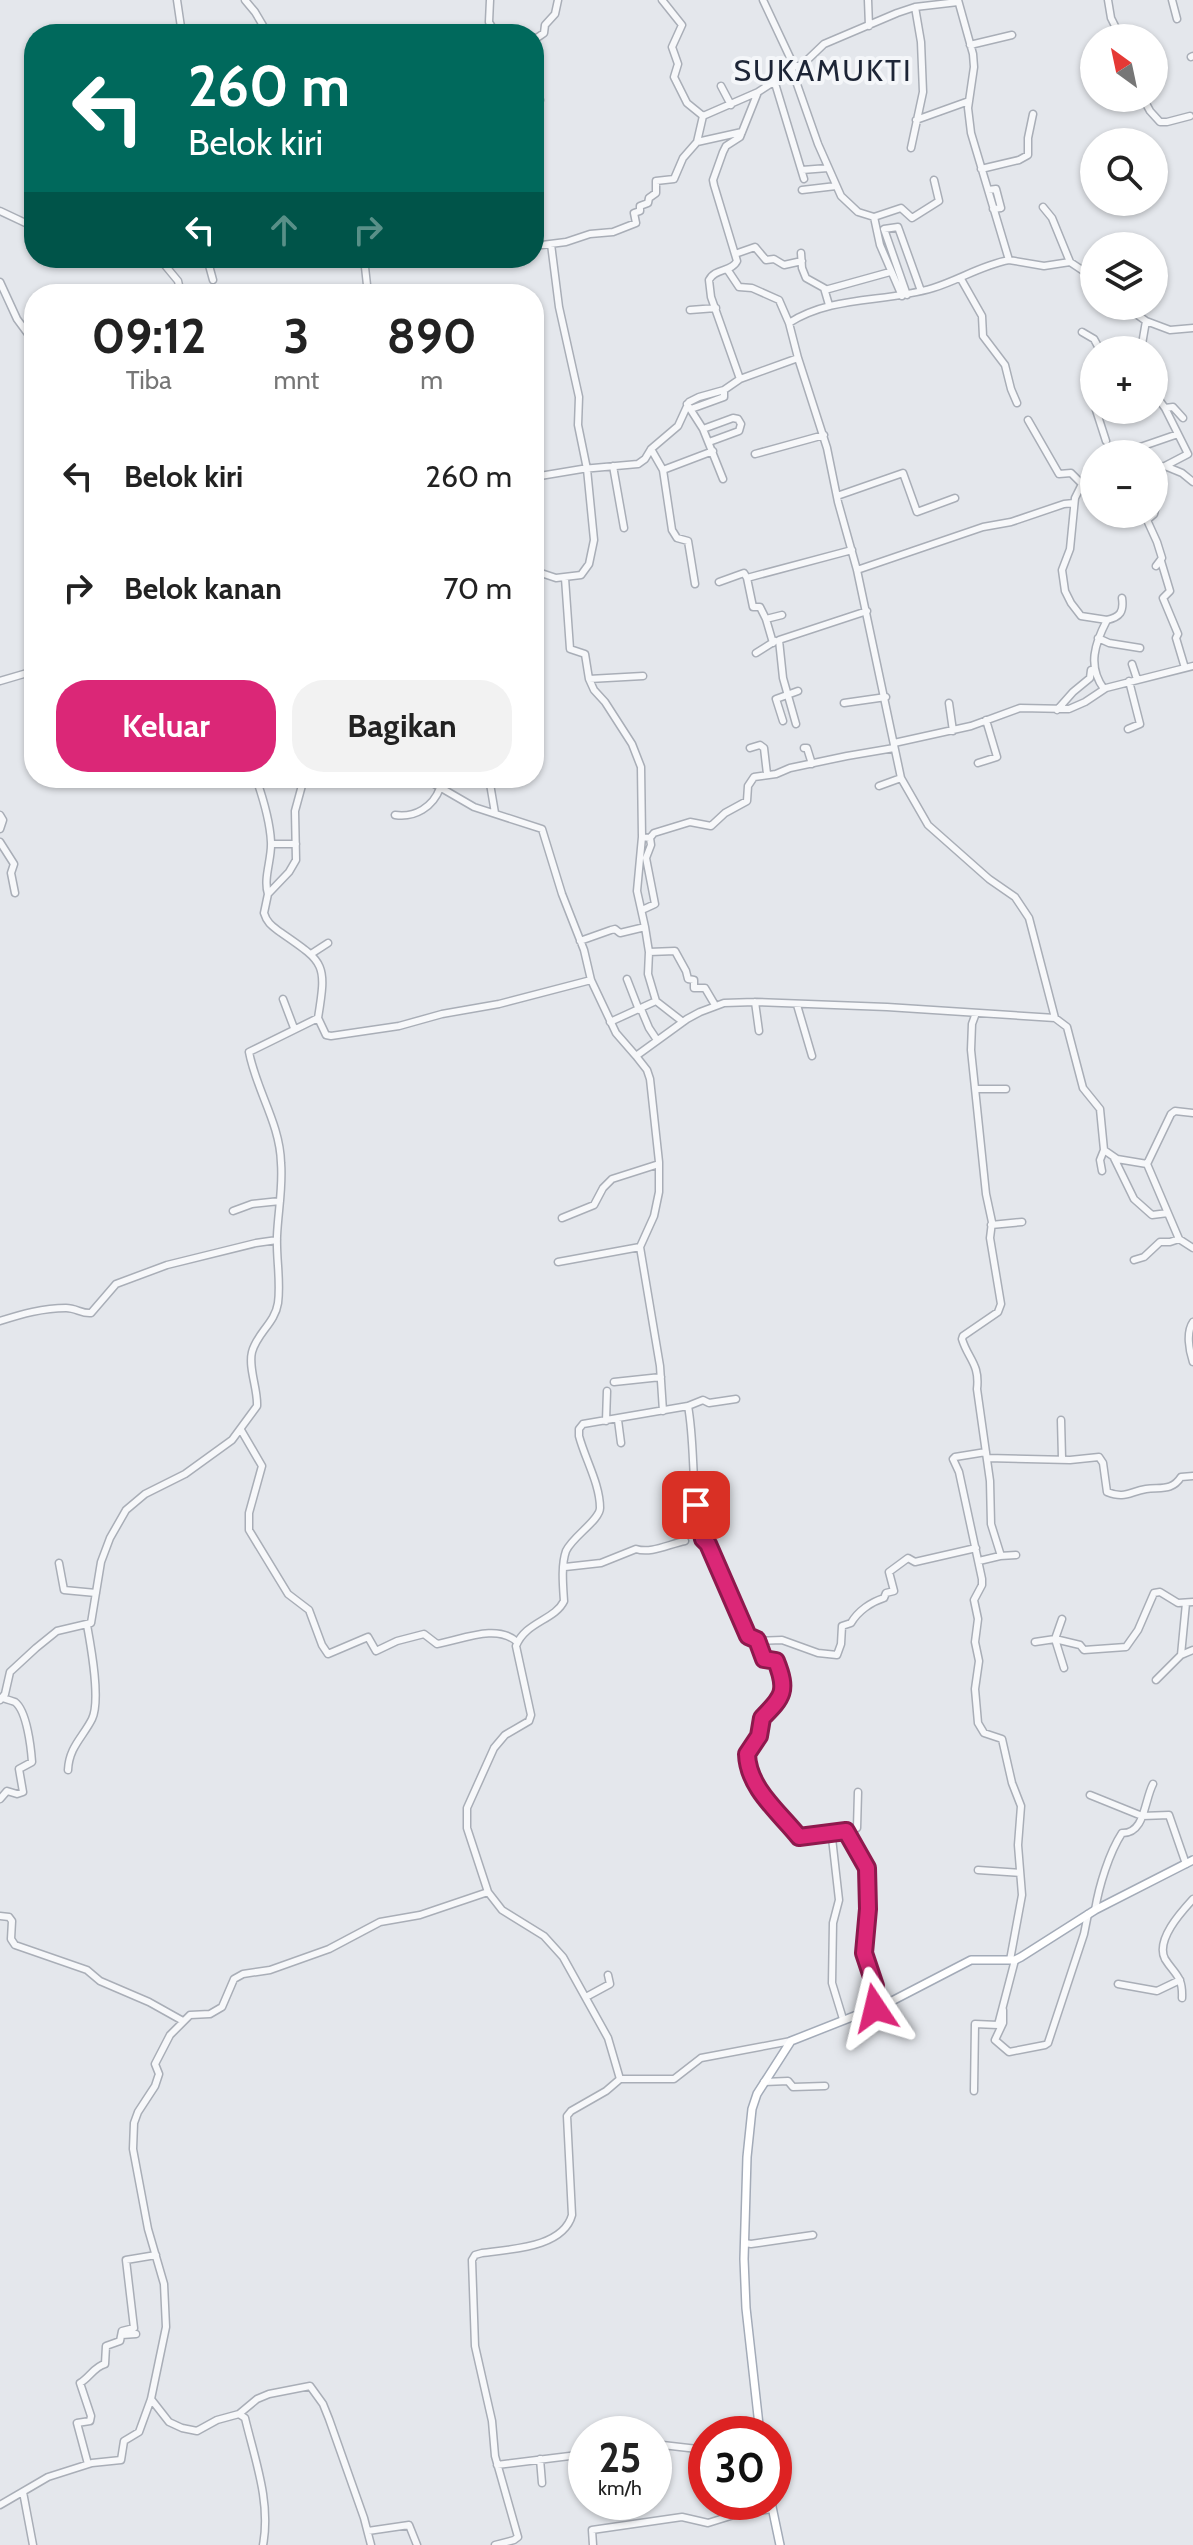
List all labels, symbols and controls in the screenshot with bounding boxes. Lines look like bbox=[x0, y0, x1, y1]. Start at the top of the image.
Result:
north arrow bbox=[1080, 24, 1168, 112]
map controls bbox=[1080, 24, 1168, 528]
text: 260 m bbox=[188, 52, 350, 120]
district label: SUKAMUKTI bbox=[733, 52, 913, 89]
icon: left bbox=[56, 56, 160, 160]
text: Belok kiri bbox=[188, 120, 323, 164]
button: search bbox=[1080, 128, 1168, 216]
icon: left bbox=[178, 208, 222, 252]
icon: ahead bbox=[262, 208, 306, 252]
icon: right bbox=[346, 208, 390, 252]
button: layers bbox=[1080, 232, 1168, 320]
text: 09:12 bbox=[91, 307, 206, 365]
text: 3 bbox=[283, 307, 309, 365]
text: 890 bbox=[387, 307, 477, 365]
button: + bbox=[1080, 336, 1168, 424]
text: Tiba bbox=[126, 364, 172, 396]
text: mnt bbox=[273, 364, 319, 396]
text: m bbox=[420, 364, 443, 396]
button: − bbox=[1080, 440, 1168, 528]
icon: left bbox=[56, 454, 100, 498]
text: Belok kiri bbox=[124, 458, 243, 495]
text: 260 m bbox=[425, 458, 512, 495]
icon: right bbox=[56, 566, 100, 610]
text: Belok kanan bbox=[124, 570, 282, 607]
text: 70 m bbox=[443, 570, 512, 607]
button: Keluar bbox=[56, 680, 276, 772]
button: Bagikan bbox=[292, 680, 512, 772]
pin bbox=[662, 1471, 730, 1539]
icon: arrive bbox=[674, 1483, 718, 1527]
position arrow bbox=[833, 1966, 917, 2050]
speed limit sign: 30 bbox=[688, 2416, 792, 2520]
text: 25 bbox=[599, 2433, 641, 2482]
text: km/h bbox=[598, 2476, 642, 2500]

